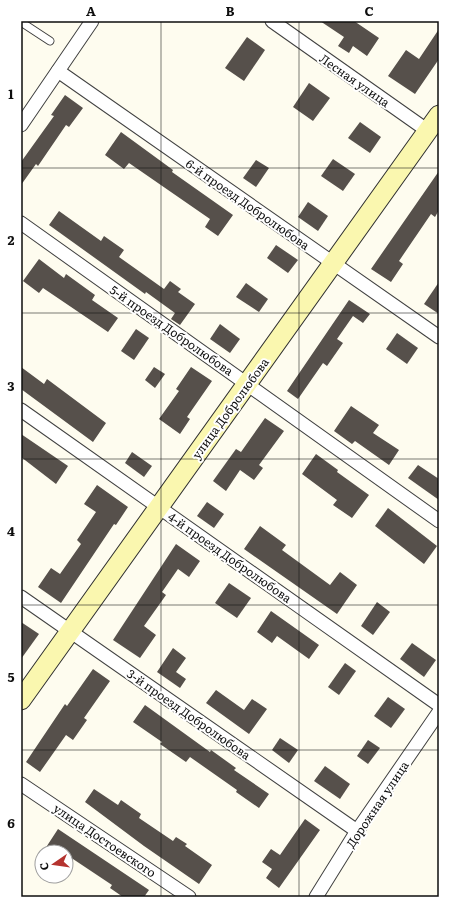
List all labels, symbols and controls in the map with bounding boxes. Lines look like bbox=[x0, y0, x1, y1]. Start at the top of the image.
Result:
text: A bbox=[86, 1, 96, 20]
text: B bbox=[226, 1, 235, 20]
text: C bbox=[364, 1, 374, 20]
street label: Лесная улица bbox=[316, 49, 394, 111]
text: 1 bbox=[8, 84, 14, 103]
street label: 6-й проезд Добролюбова bbox=[182, 154, 314, 254]
text: 2 bbox=[8, 230, 15, 249]
street label: 5-й проезд Добролюбова bbox=[107, 280, 238, 380]
street label: улица Добролюбова bbox=[187, 353, 273, 462]
text: 3 bbox=[7, 376, 15, 395]
street label: 4-й проезд Добролюбова bbox=[164, 507, 296, 607]
text: 4 bbox=[7, 521, 15, 540]
street label: 3-й проезд Добролюбова bbox=[123, 664, 255, 764]
text: 5 bbox=[7, 667, 15, 686]
street label: Дорожная улица bbox=[341, 757, 413, 851]
street label: улица Достоевского bbox=[50, 799, 160, 881]
text: 6 bbox=[7, 813, 15, 832]
north arrow bbox=[34, 844, 74, 884]
text: С bbox=[35, 861, 52, 872]

